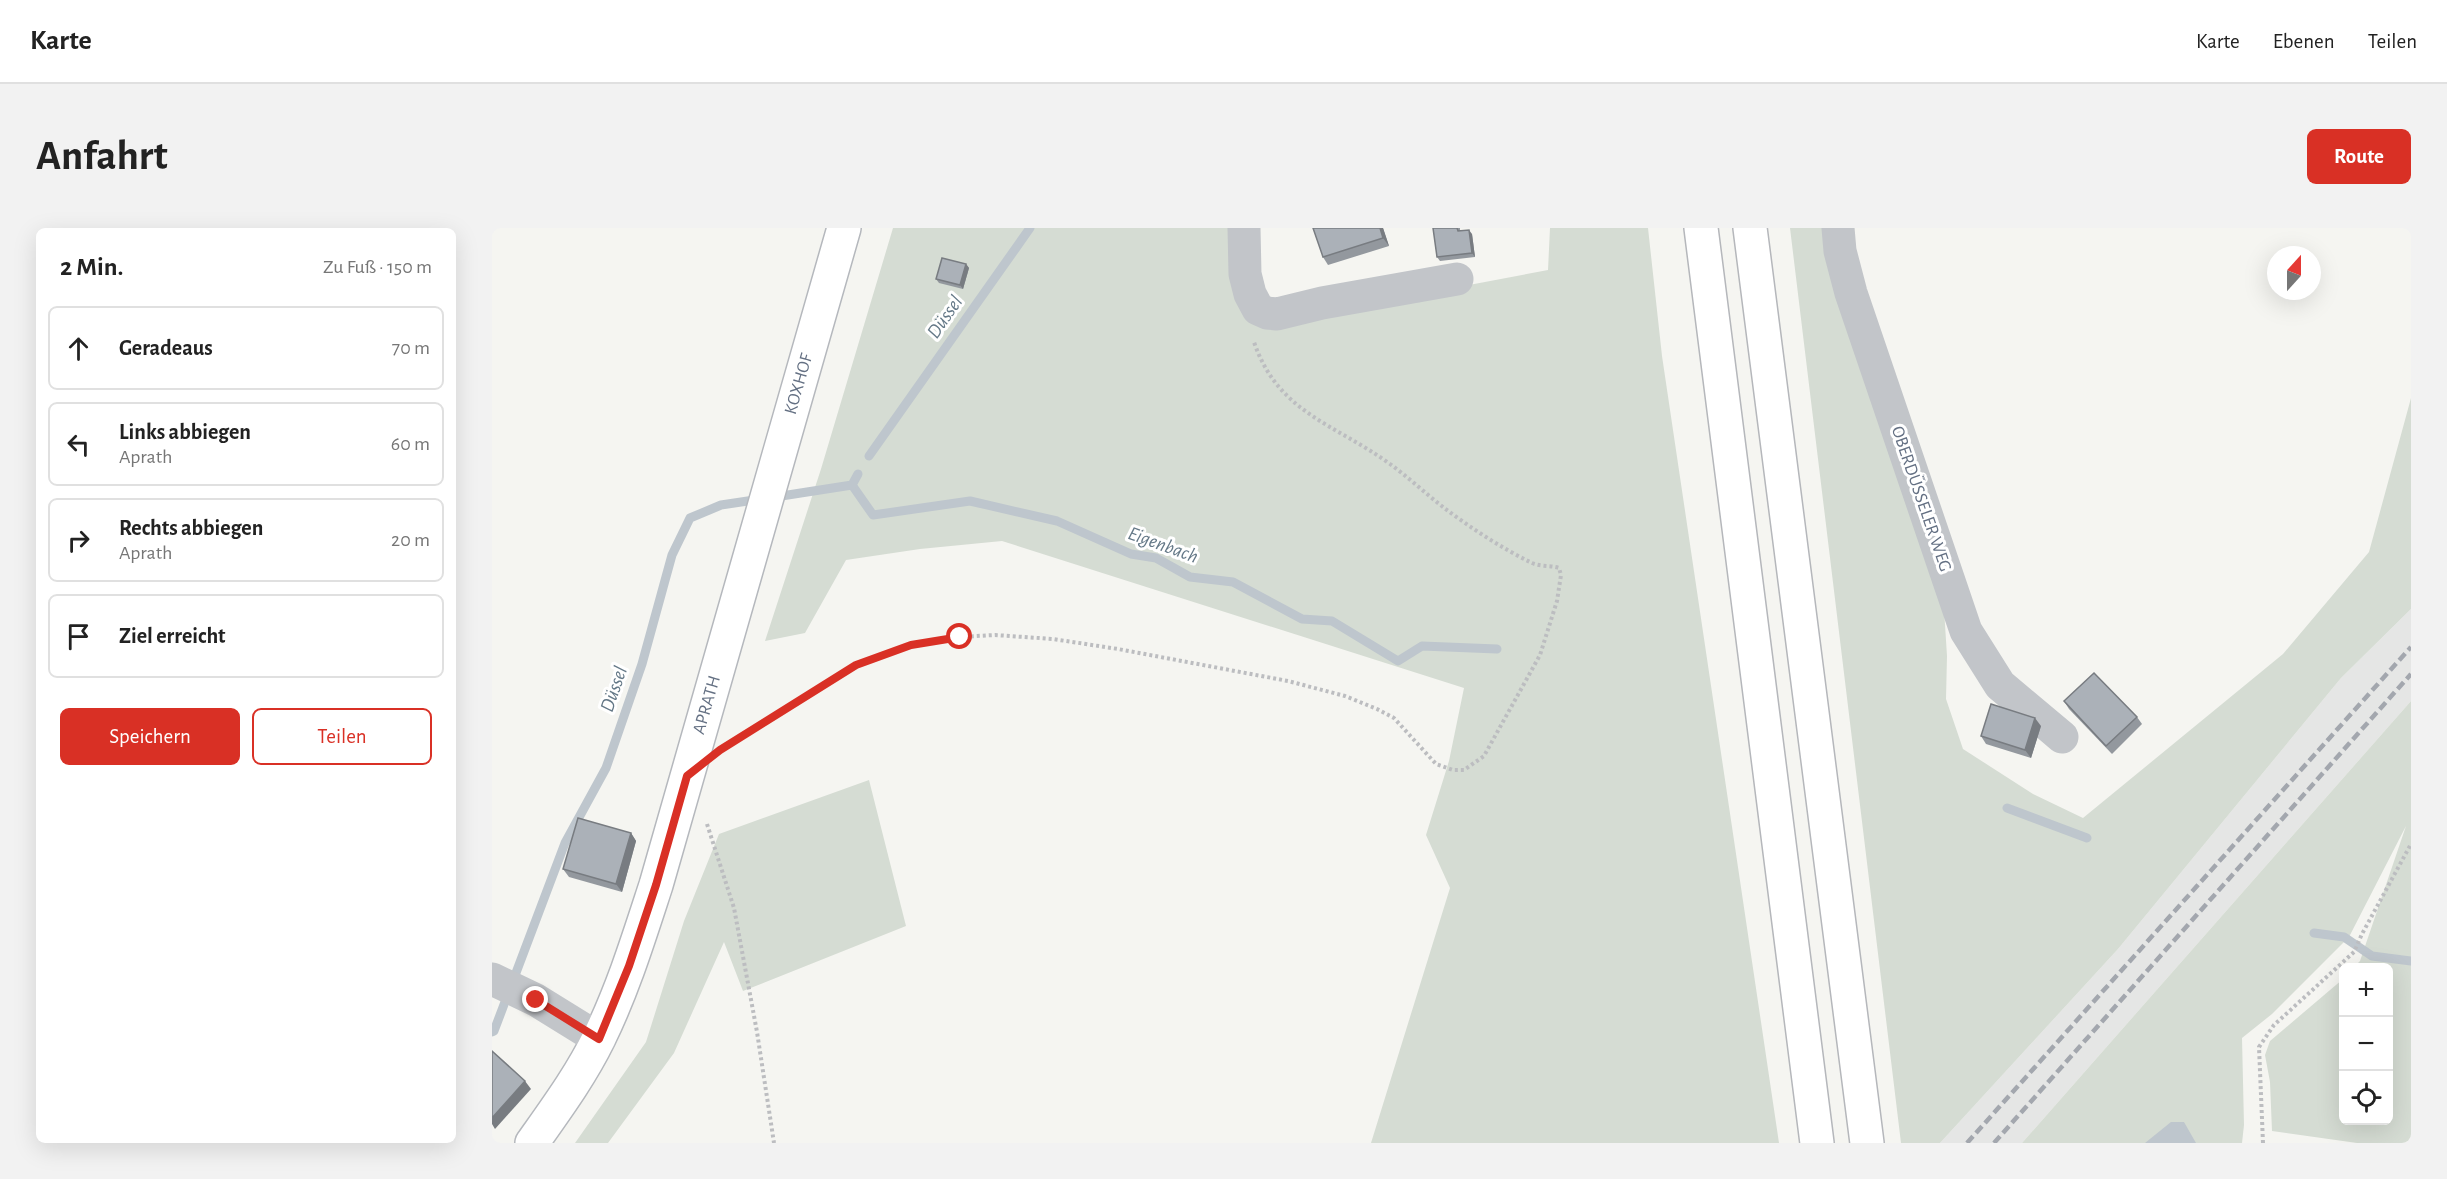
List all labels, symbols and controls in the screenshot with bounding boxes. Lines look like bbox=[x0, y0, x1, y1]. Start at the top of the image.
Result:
text: Karte bbox=[30, 27, 92, 55]
text: Karte bbox=[2196, 31, 2240, 52]
text: Ebenen bbox=[2273, 31, 2335, 52]
text: Teilen bbox=[2368, 31, 2417, 52]
button: Route bbox=[2307, 129, 2411, 184]
text: Anfahrt bbox=[36, 135, 168, 177]
north arrow bbox=[2267, 246, 2321, 300]
text: 2 Min. bbox=[60, 254, 123, 280]
text: Zu Fuß · 150 m bbox=[323, 257, 432, 277]
water label: Düssel bbox=[923, 292, 967, 342]
icon: ahead bbox=[62, 332, 95, 365]
text: Geradeaus bbox=[119, 337, 213, 359]
text: 70 m bbox=[392, 338, 430, 358]
street label: KOXHOF bbox=[782, 351, 816, 416]
text: Links abbiegen bbox=[119, 421, 251, 443]
street label: OBERDÜSSELER WEG bbox=[1888, 423, 1956, 574]
icon: left bbox=[62, 428, 95, 461]
text: 60 m bbox=[391, 434, 430, 454]
text: Aprath bbox=[119, 447, 172, 467]
text: Rechts abbiegen bbox=[119, 517, 263, 539]
water label: Eigenbach bbox=[1125, 523, 1201, 567]
icon: right bbox=[62, 524, 95, 557]
text: 20 m bbox=[391, 530, 430, 550]
text: Aprath bbox=[119, 543, 172, 563]
icon: arrive bbox=[62, 620, 95, 653]
route start bbox=[946, 623, 972, 649]
text: Ziel erreicht bbox=[119, 625, 226, 647]
water label: Düssel bbox=[597, 663, 631, 714]
street label: APRATH bbox=[690, 674, 724, 736]
button: Speichern bbox=[60, 708, 240, 765]
button: Teilen bbox=[252, 708, 432, 765]
map controls bbox=[2339, 963, 2393, 1125]
button: + bbox=[2339, 963, 2393, 1017]
route end bbox=[522, 986, 548, 1012]
button: − bbox=[2339, 1017, 2393, 1071]
button: locate bbox=[2339, 1071, 2393, 1125]

